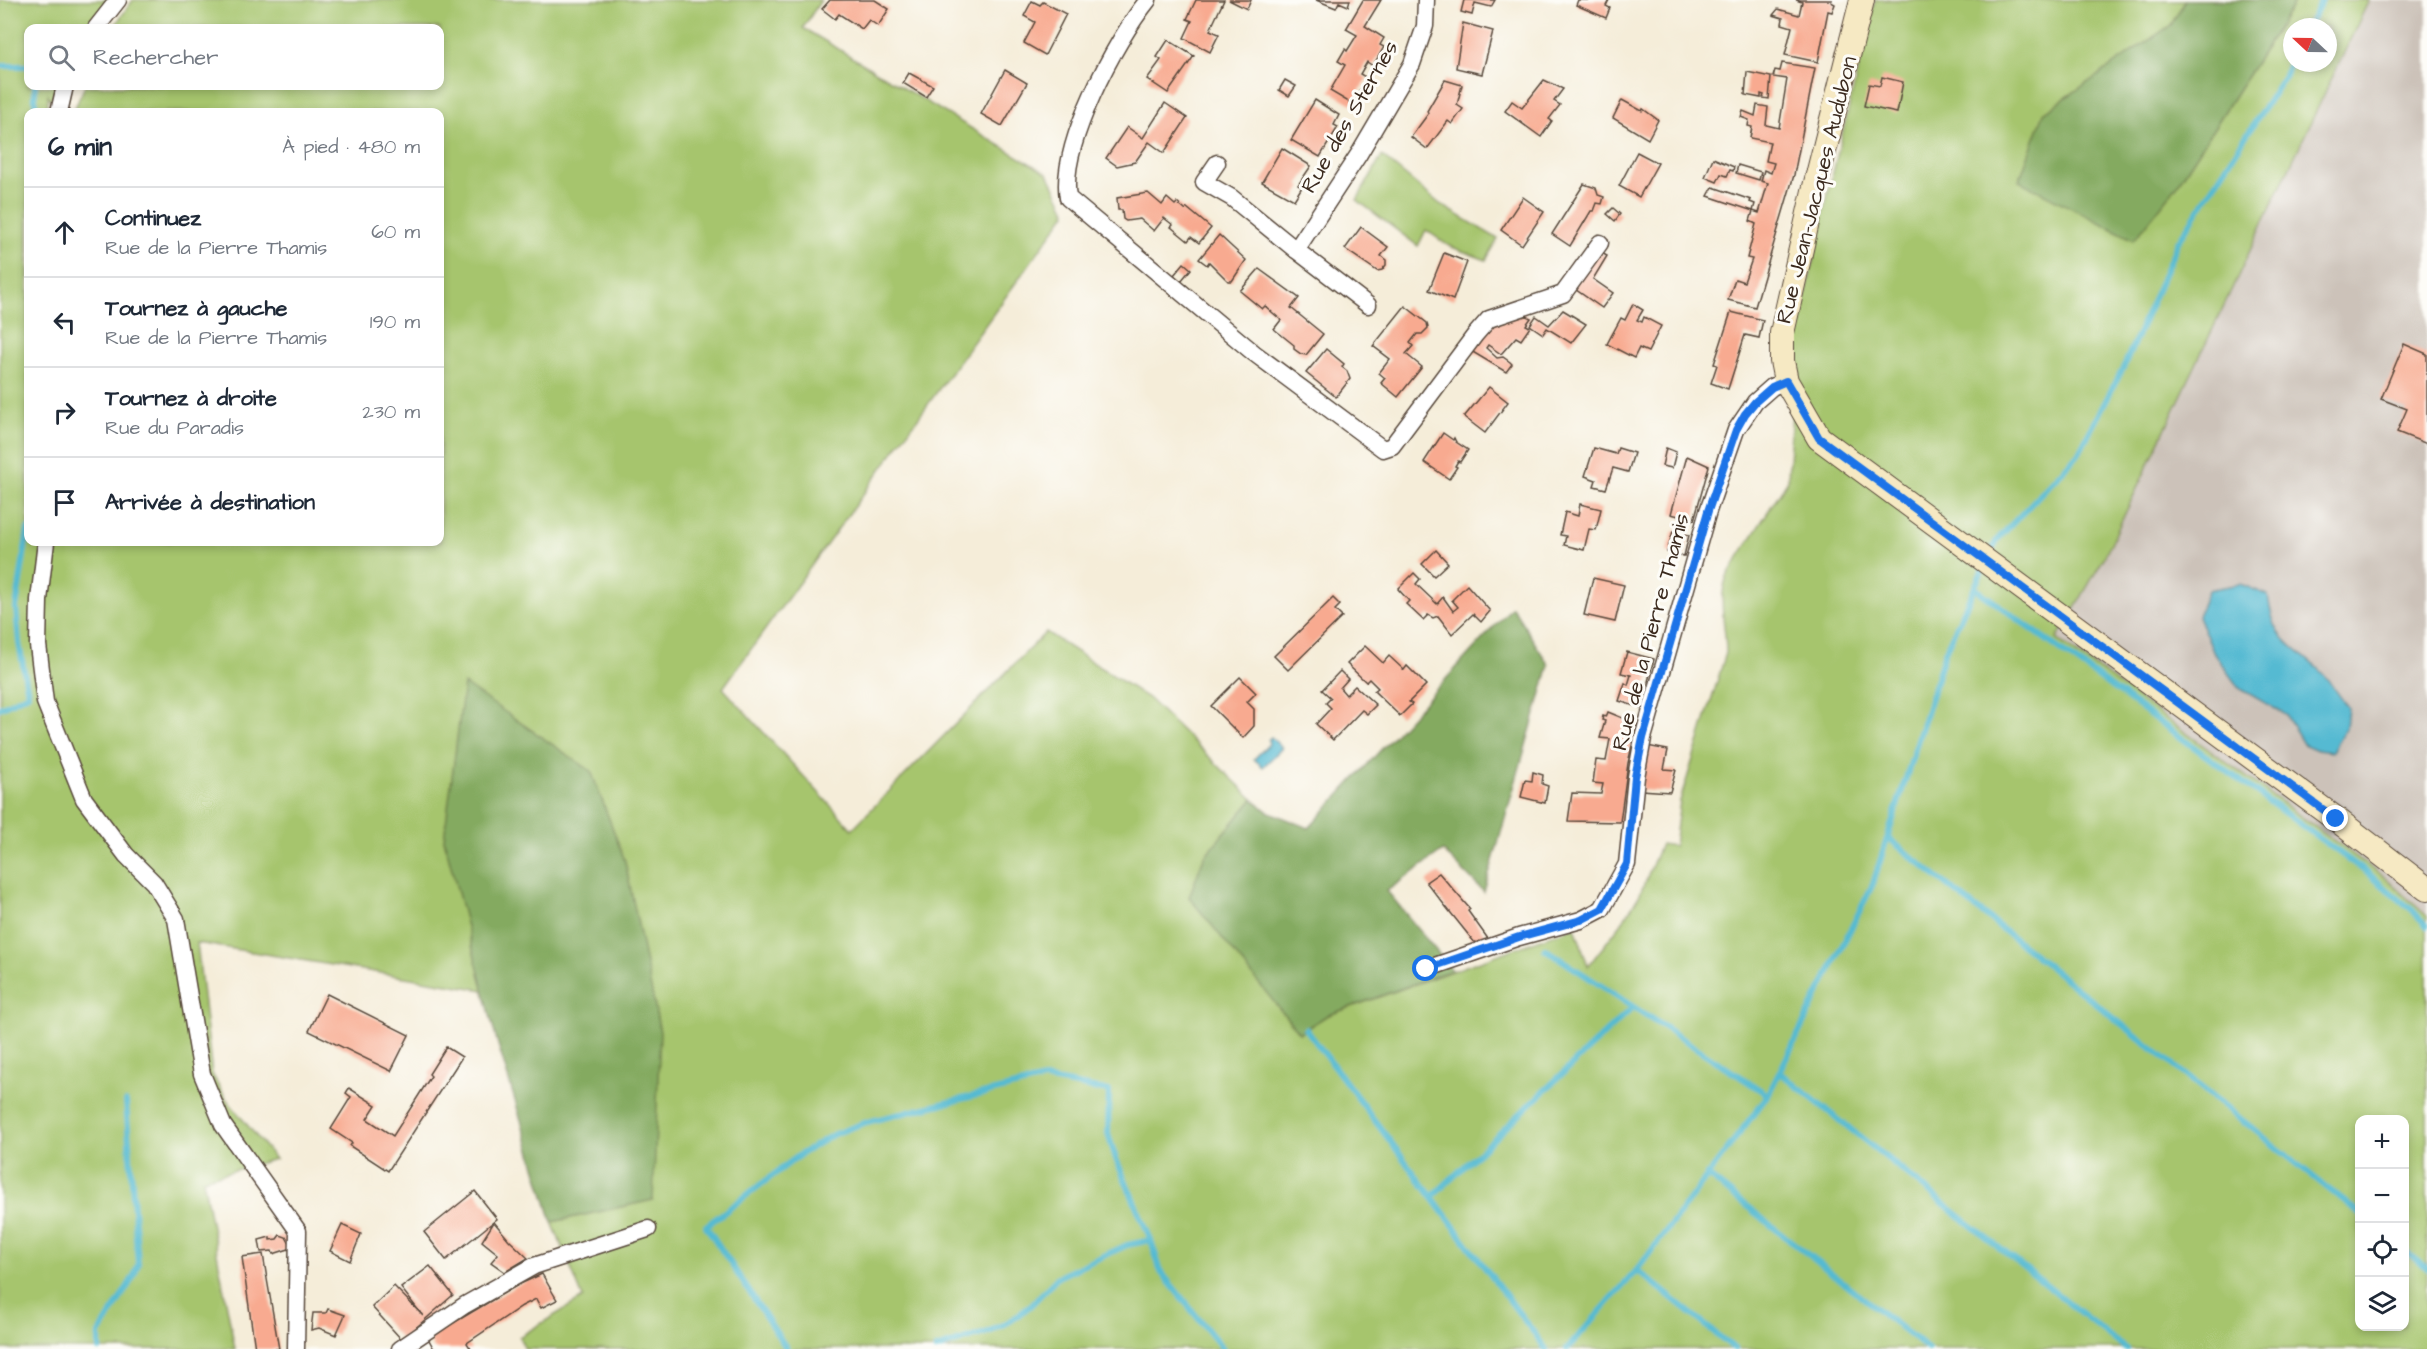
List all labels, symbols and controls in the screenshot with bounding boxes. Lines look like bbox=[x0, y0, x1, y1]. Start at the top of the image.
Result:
north arrow bbox=[2283, 18, 2337, 72]
search box bbox=[24, 24, 444, 90]
street label: Rue des Sternes bbox=[1294, 35, 1406, 199]
icon: search bbox=[45, 41, 78, 74]
text: Rechercher bbox=[93, 42, 218, 73]
street label: Rue Jean-Jacques Audubon bbox=[1769, 53, 1865, 327]
text: 6 min bbox=[48, 129, 112, 165]
text: À pied · 480 m bbox=[282, 133, 420, 161]
text: Continuez bbox=[105, 203, 201, 234]
icon: ahead bbox=[48, 216, 81, 249]
text: 60 m bbox=[371, 218, 420, 246]
text: Rue de la Pierre Thamis bbox=[105, 234, 327, 262]
text: Tournez à gauche bbox=[105, 293, 287, 324]
icon: left bbox=[48, 306, 81, 339]
text: 190 m bbox=[370, 308, 420, 336]
text: Rue de la Pierre Thamis bbox=[105, 324, 327, 352]
text: Tournez à droite bbox=[105, 383, 277, 414]
icon: right bbox=[48, 396, 81, 429]
text: 230 m bbox=[362, 398, 420, 426]
text: Rue du Paradis bbox=[105, 414, 244, 442]
icon: arrive bbox=[48, 486, 81, 519]
text: Arrivée à destination bbox=[105, 487, 315, 518]
street label: Rue de la Pierre Thamis bbox=[1604, 510, 1698, 754]
route end bbox=[2322, 805, 2348, 831]
route start bbox=[1412, 955, 1438, 981]
map controls bbox=[2355, 1115, 2409, 1331]
button: + bbox=[2355, 1115, 2409, 1169]
button: − bbox=[2355, 1169, 2409, 1223]
button: locate bbox=[2355, 1223, 2409, 1277]
button: layers bbox=[2355, 1277, 2409, 1331]

